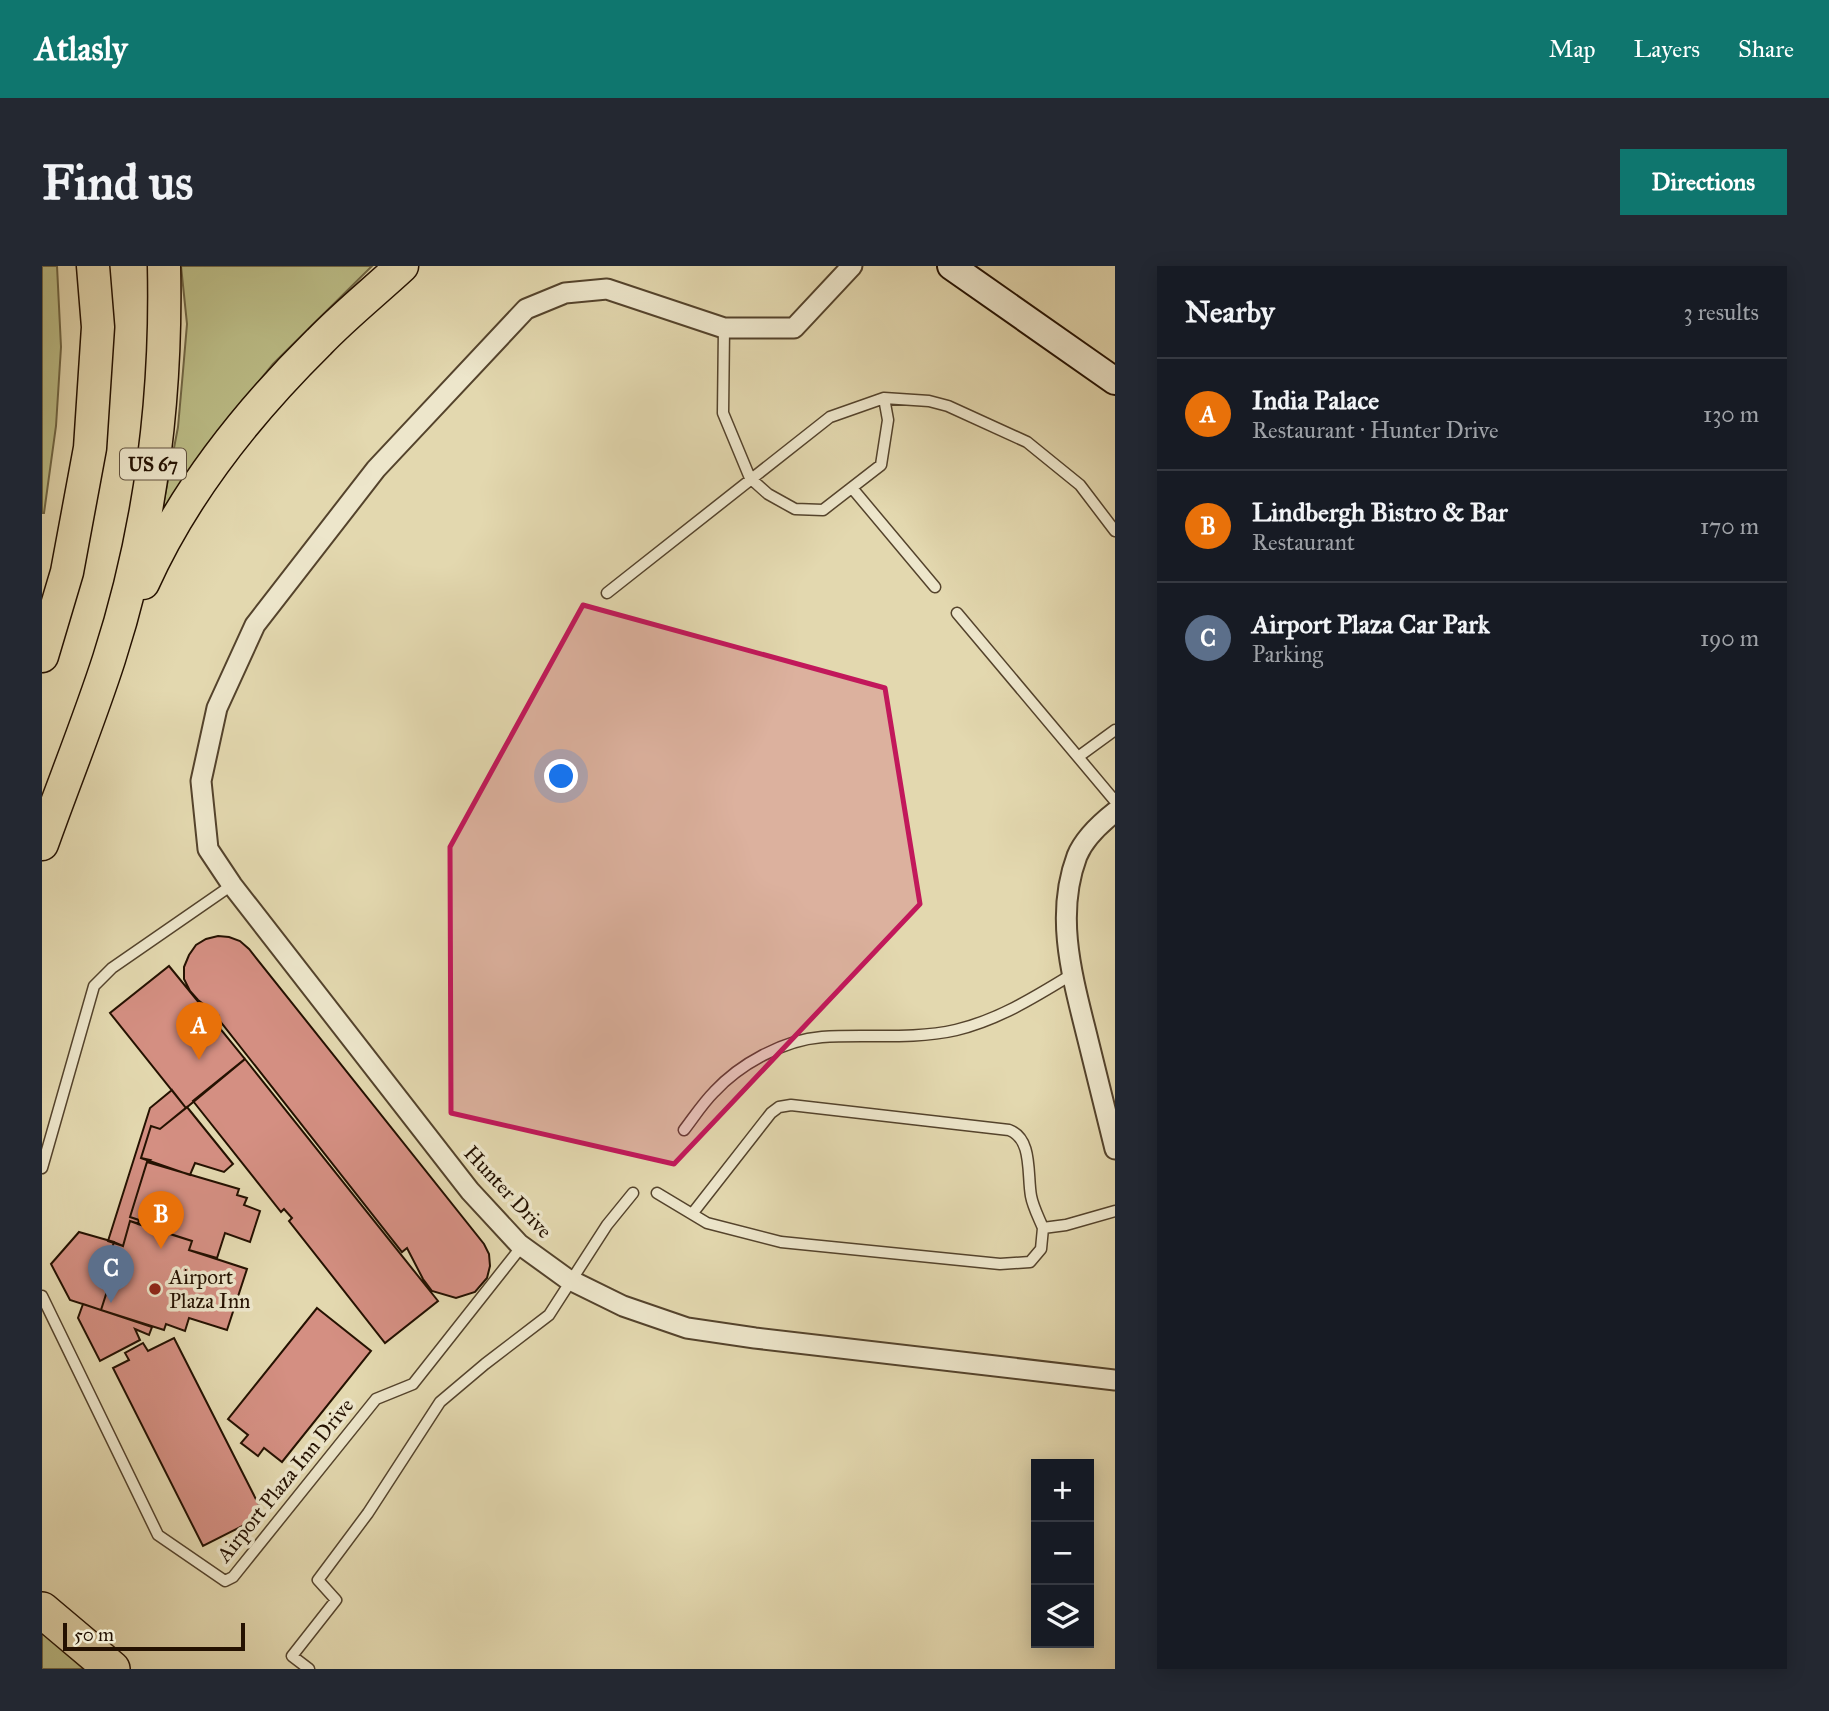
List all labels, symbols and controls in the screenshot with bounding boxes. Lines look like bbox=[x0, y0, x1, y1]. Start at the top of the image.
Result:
text: Atlasly bbox=[35, 29, 127, 69]
text: Map bbox=[1549, 34, 1596, 64]
text: Layers bbox=[1634, 34, 1700, 64]
text: Share bbox=[1738, 34, 1794, 64]
button: Directions bbox=[1620, 149, 1787, 215]
text: Find us bbox=[42, 153, 193, 212]
text: Nearby bbox=[1185, 294, 1275, 330]
text: 3 results bbox=[1683, 298, 1759, 326]
text: India Palace bbox=[1252, 384, 1379, 416]
text: A bbox=[1200, 400, 1216, 428]
text: 130 m bbox=[1703, 400, 1759, 428]
text: Restaurant · Hunter Drive bbox=[1252, 416, 1499, 444]
road number: US 67 bbox=[120, 448, 186, 480]
text: Lindbergh Bistro & Bar bbox=[1252, 496, 1508, 528]
text: B bbox=[1200, 512, 1216, 540]
text: 170 m bbox=[1700, 512, 1759, 540]
text: Restaurant bbox=[1252, 528, 1355, 556]
text: Airport Plaza Car Park bbox=[1252, 608, 1490, 640]
text: C bbox=[1200, 624, 1216, 652]
text: 190 m bbox=[1700, 624, 1759, 652]
text: Parking bbox=[1252, 640, 1323, 668]
your location bbox=[544, 759, 578, 793]
pin: A bbox=[176, 1002, 222, 1060]
street label: Hunter Drive bbox=[458, 1140, 558, 1244]
pin: B bbox=[138, 1191, 184, 1249]
pin: C bbox=[88, 1245, 134, 1303]
place label: Airport Plaza Inn bbox=[168, 1264, 250, 1314]
marker: Airport Plaza Inn bbox=[147, 1281, 163, 1297]
street label: Airport Plaza Inn Drive bbox=[210, 1393, 359, 1568]
map controls bbox=[1031, 1459, 1094, 1648]
button: + bbox=[1031, 1459, 1094, 1522]
button: − bbox=[1031, 1522, 1094, 1585]
button: layers bbox=[1031, 1585, 1094, 1648]
scale bar bbox=[63, 1620, 245, 1652]
text: 50 m bbox=[74, 1623, 114, 1646]

